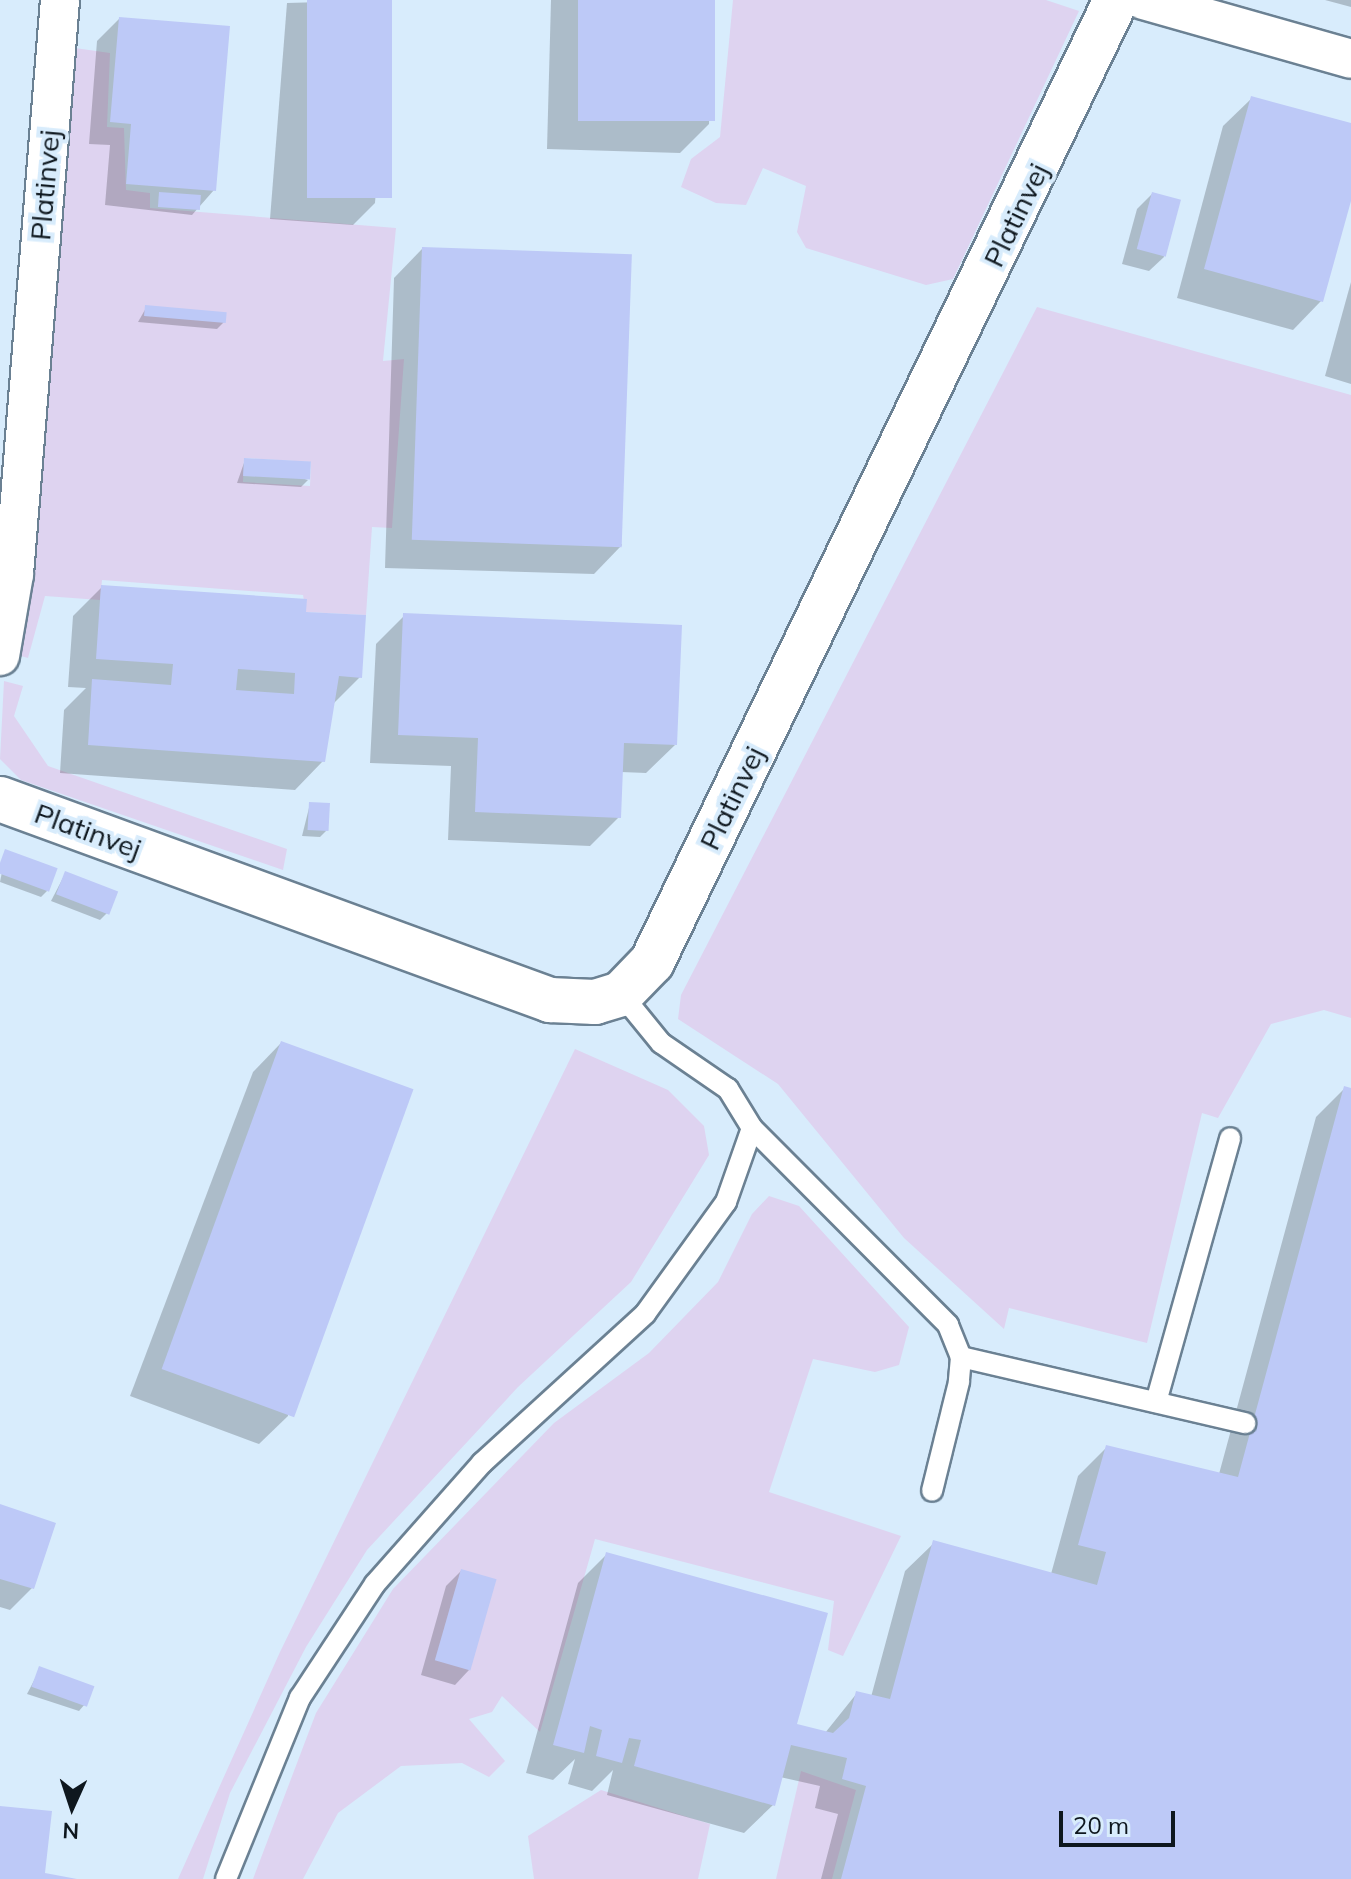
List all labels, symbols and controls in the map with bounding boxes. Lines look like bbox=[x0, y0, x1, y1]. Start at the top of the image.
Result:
street label: Platinvej bbox=[23, 128, 67, 242]
street label: Platinvej bbox=[977, 158, 1055, 272]
street label: Platinvej bbox=[693, 741, 771, 855]
street label: Platinvej bbox=[30, 796, 146, 866]
north arrow bbox=[32, 1767, 112, 1847]
scale bar bbox=[1063, 1795, 1179, 1845]
text: 20 m bbox=[1073, 1810, 1129, 1840]
text: N bbox=[62, 1817, 80, 1845]

